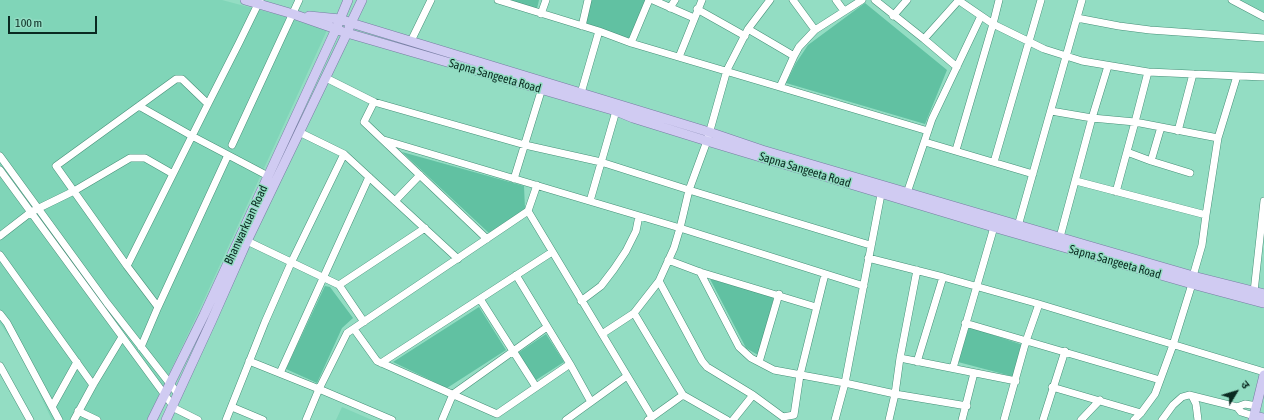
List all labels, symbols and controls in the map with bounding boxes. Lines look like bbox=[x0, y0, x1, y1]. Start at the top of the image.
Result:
scale bar bbox=[10, 8, 99, 34]
text: 100 m bbox=[15, 16, 42, 30]
street label: Sapna Sangeeta Road bbox=[447, 56, 543, 96]
street label: Sapna Sangeeta Road bbox=[757, 149, 853, 191]
street label: Bhanwarkuan Road bbox=[221, 183, 271, 267]
street label: Sapna Sangeeta Road bbox=[1067, 242, 1163, 282]
north arrow bbox=[1216, 372, 1256, 412]
text: उ bbox=[1239, 378, 1252, 391]

